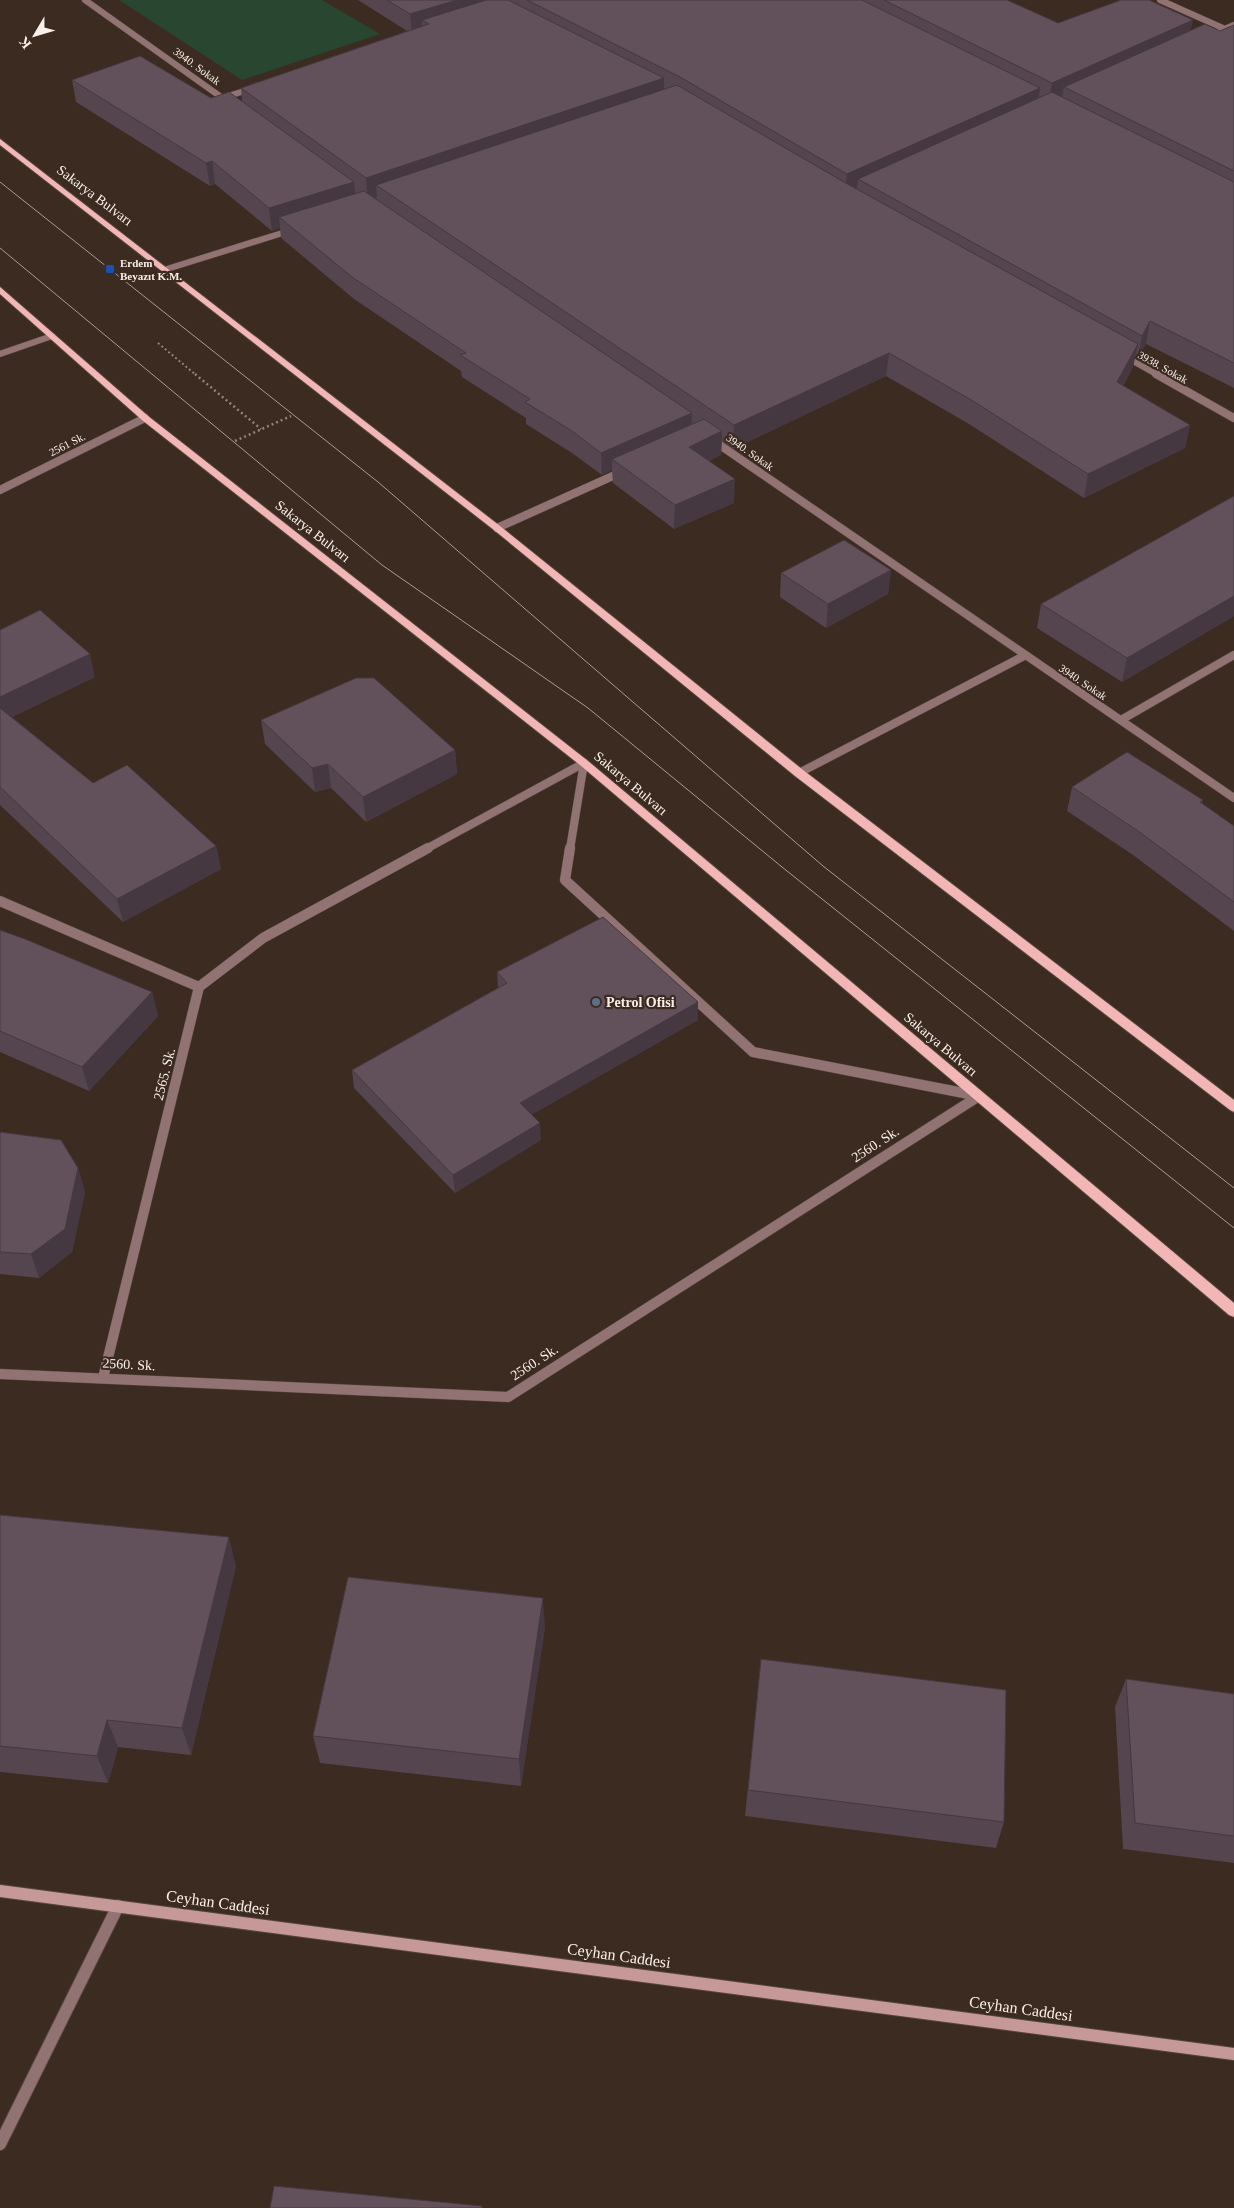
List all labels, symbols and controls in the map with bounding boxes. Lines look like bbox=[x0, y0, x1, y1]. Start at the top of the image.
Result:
north arrow bbox=[10, 10, 60, 60]
text: K bbox=[16, 34, 34, 52]
street label: 3940. Sokak bbox=[171, 45, 223, 87]
street label: Sakarya Bulvarı bbox=[54, 162, 135, 229]
place label: Erdem Beyazıt K.M. bbox=[120, 257, 182, 282]
marker: Erdem Beyazıt K.M. bbox=[104, 263, 116, 275]
street label: 3938. Sokak bbox=[1136, 348, 1190, 386]
street label: 2561 Sk. bbox=[47, 430, 87, 458]
street label: 3940. Sokak bbox=[724, 431, 776, 473]
street label: Sakarya Bulvarı bbox=[272, 498, 353, 565]
street label: 3940. Sokak bbox=[1057, 662, 1110, 703]
street label: Sakarya Bulvarı bbox=[591, 749, 670, 818]
place label: Petrol Ofisi bbox=[606, 995, 675, 1010]
marker: Petrol Ofisi bbox=[590, 996, 602, 1008]
street label: Sakarya Bulvarı bbox=[901, 1010, 980, 1079]
street label: 2565. Sk. bbox=[151, 1046, 178, 1102]
street label: 2560. Sk. bbox=[849, 1124, 902, 1165]
street label: 2560. Sk. bbox=[508, 1342, 561, 1383]
street label: 2560. Sk. bbox=[102, 1356, 156, 1373]
street label: Ceyhan Caddesi bbox=[165, 1887, 271, 1919]
street label: Ceyhan Caddesi bbox=[566, 1940, 672, 1972]
street label: Ceyhan Caddesi bbox=[968, 1993, 1074, 2025]

